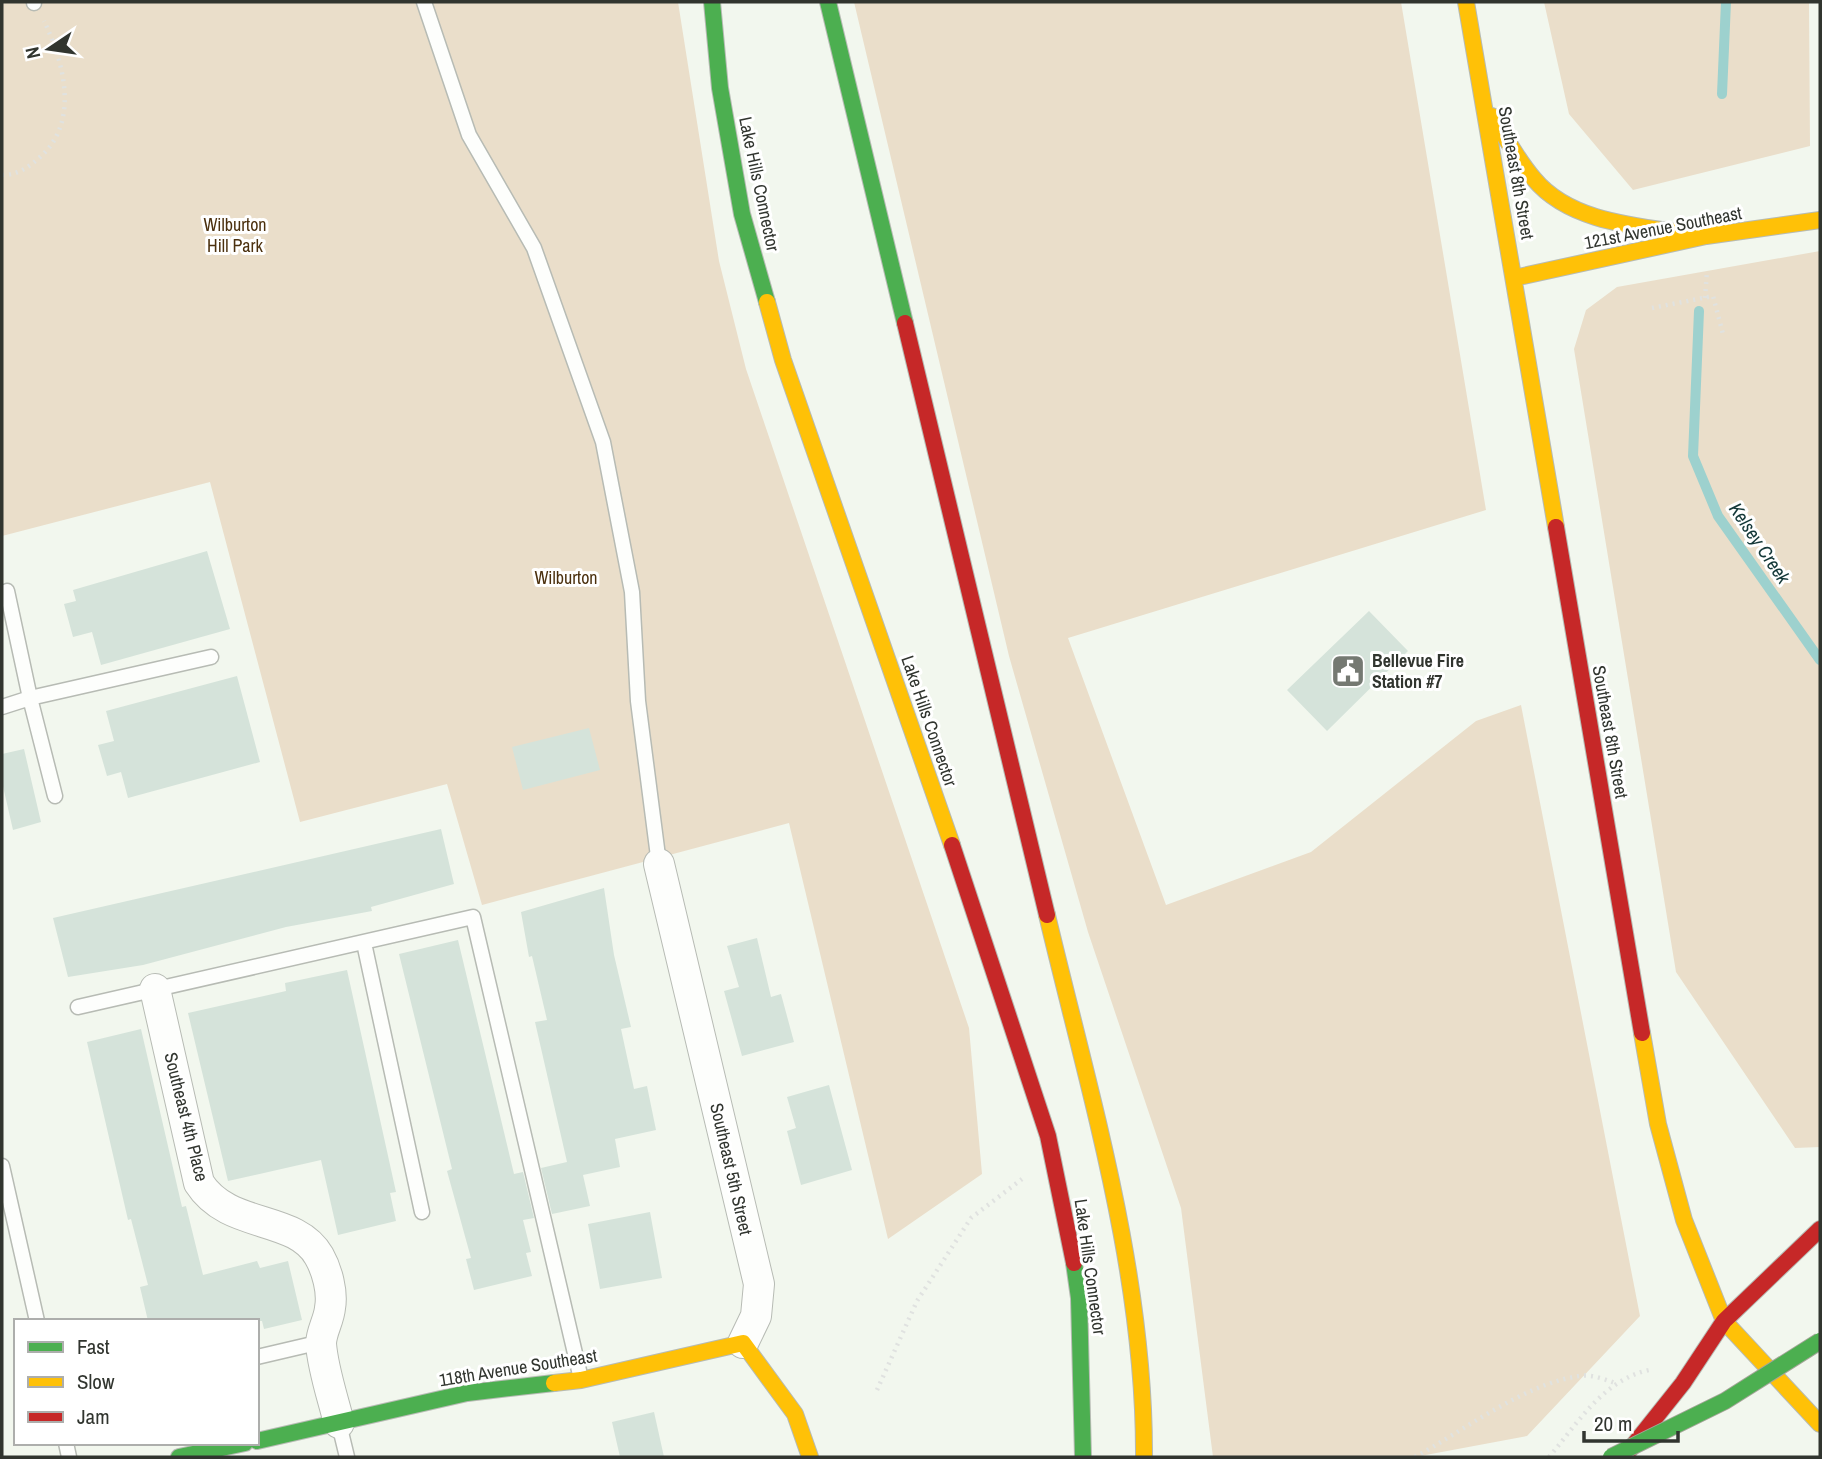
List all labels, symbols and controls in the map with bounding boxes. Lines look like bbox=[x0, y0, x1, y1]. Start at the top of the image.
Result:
north arrow bbox=[14, 14, 84, 84]
text: N bbox=[19, 44, 46, 61]
street label: Southeast 8th Street bbox=[1492, 104, 1540, 241]
street label: Lake Hills Connector bbox=[733, 114, 786, 254]
street label: 121st Avenue Southeast bbox=[1582, 200, 1744, 255]
park label: Wilburton Hill Park bbox=[203, 212, 267, 258]
water label: Kelsey Creek bbox=[1723, 497, 1797, 590]
park label: Wilburton bbox=[534, 565, 598, 590]
place label: Bellevue Fire Station #7 bbox=[1372, 648, 1464, 694]
street label: Lake Hills Connector bbox=[895, 652, 964, 790]
public building icon: Bellevue Fire Station #7 bbox=[1329, 652, 1367, 690]
street label: Southeast 8th Street bbox=[1586, 663, 1634, 800]
street label: Southeast 4th Place bbox=[158, 1050, 215, 1184]
street label: Southeast 5th Street bbox=[704, 1101, 759, 1237]
street label: Lake Hills Connector bbox=[1069, 1197, 1112, 1337]
legend bbox=[14, 1319, 259, 1445]
text: Fast bbox=[77, 1332, 110, 1361]
street label: 118th Avenue Southeast bbox=[437, 1343, 599, 1392]
text: Slow bbox=[77, 1367, 115, 1396]
scale bar bbox=[1584, 1400, 1678, 1444]
text: Jam bbox=[77, 1402, 110, 1431]
text: 20 m bbox=[1594, 1409, 1632, 1438]

